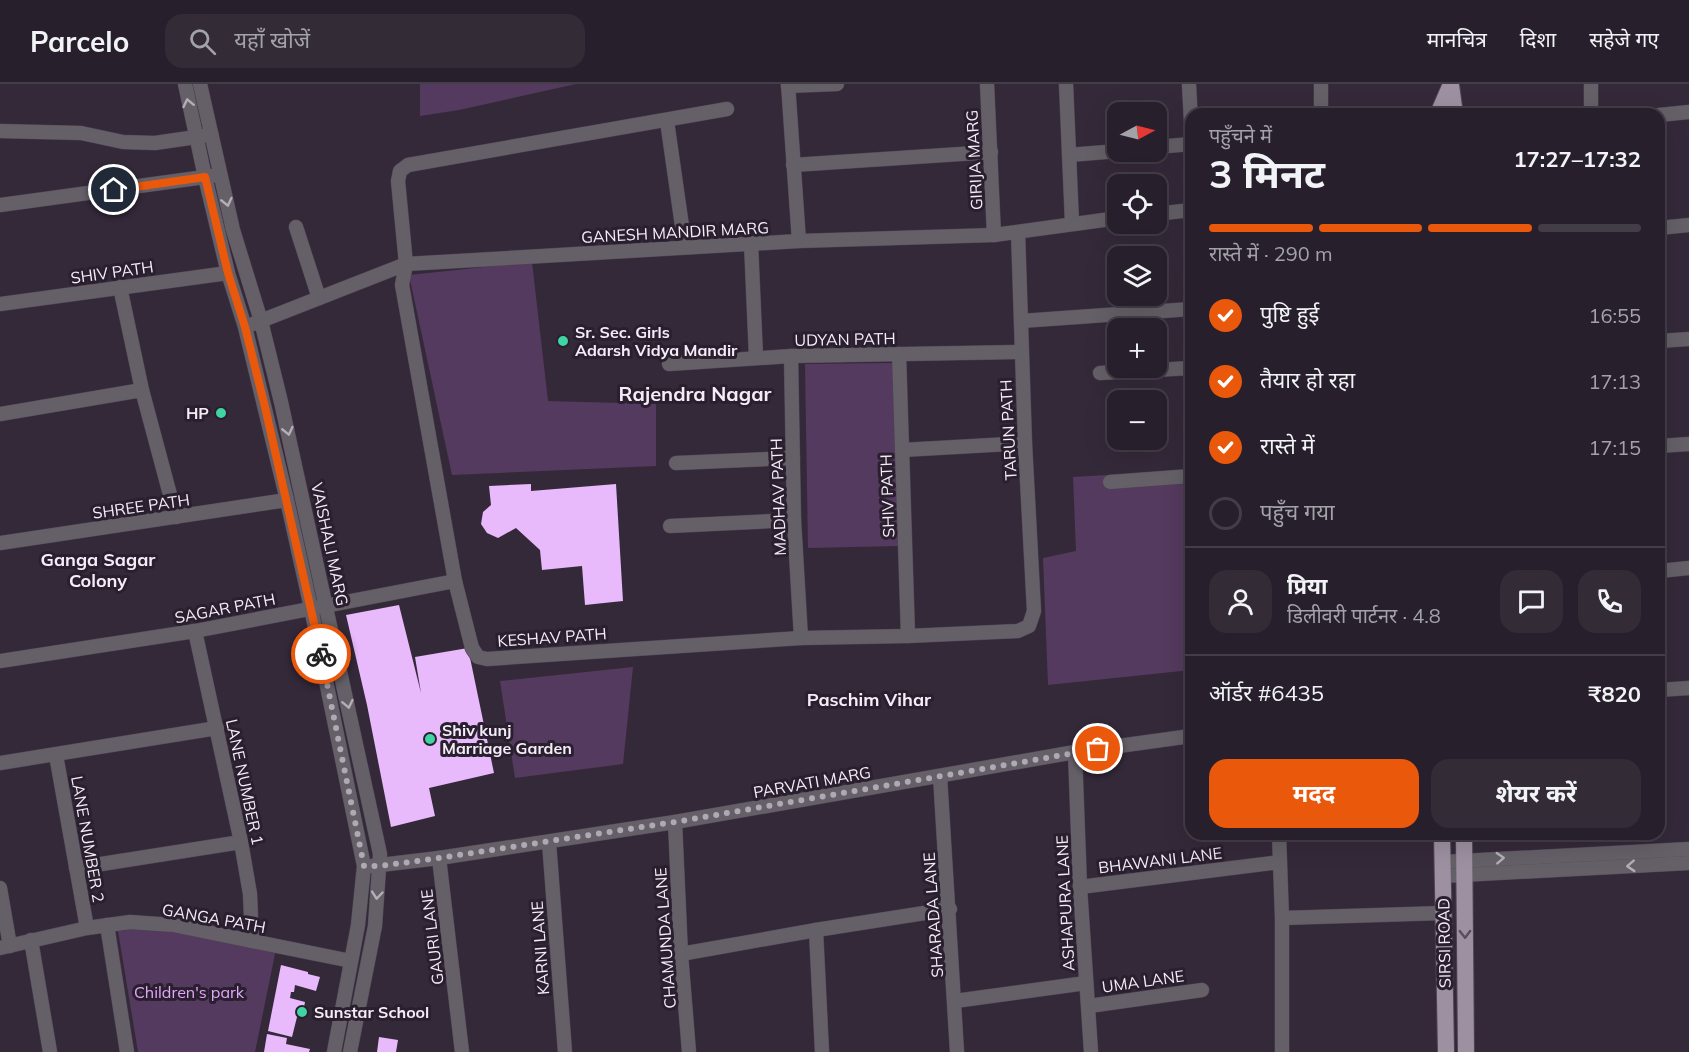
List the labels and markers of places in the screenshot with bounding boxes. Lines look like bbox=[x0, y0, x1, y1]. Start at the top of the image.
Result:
pin bbox=[88, 164, 139, 215]
place label: Sr. Sec. Girls Adarsh Vidya Mandir bbox=[575, 322, 738, 360]
marker: Sr. Sec. Girls Adarsh Vidya Mandir bbox=[556, 334, 570, 348]
place label: HP bbox=[186, 403, 209, 423]
marker: HP bbox=[214, 406, 228, 420]
place label: Shiv kunj Marriage Garden bbox=[442, 720, 572, 758]
pin bbox=[1072, 723, 1123, 774]
marker: Shiv kunj Marriage Garden bbox=[423, 732, 437, 746]
place label: Sunstar School bbox=[314, 1002, 429, 1022]
marker: Sunstar School bbox=[295, 1005, 309, 1019]

